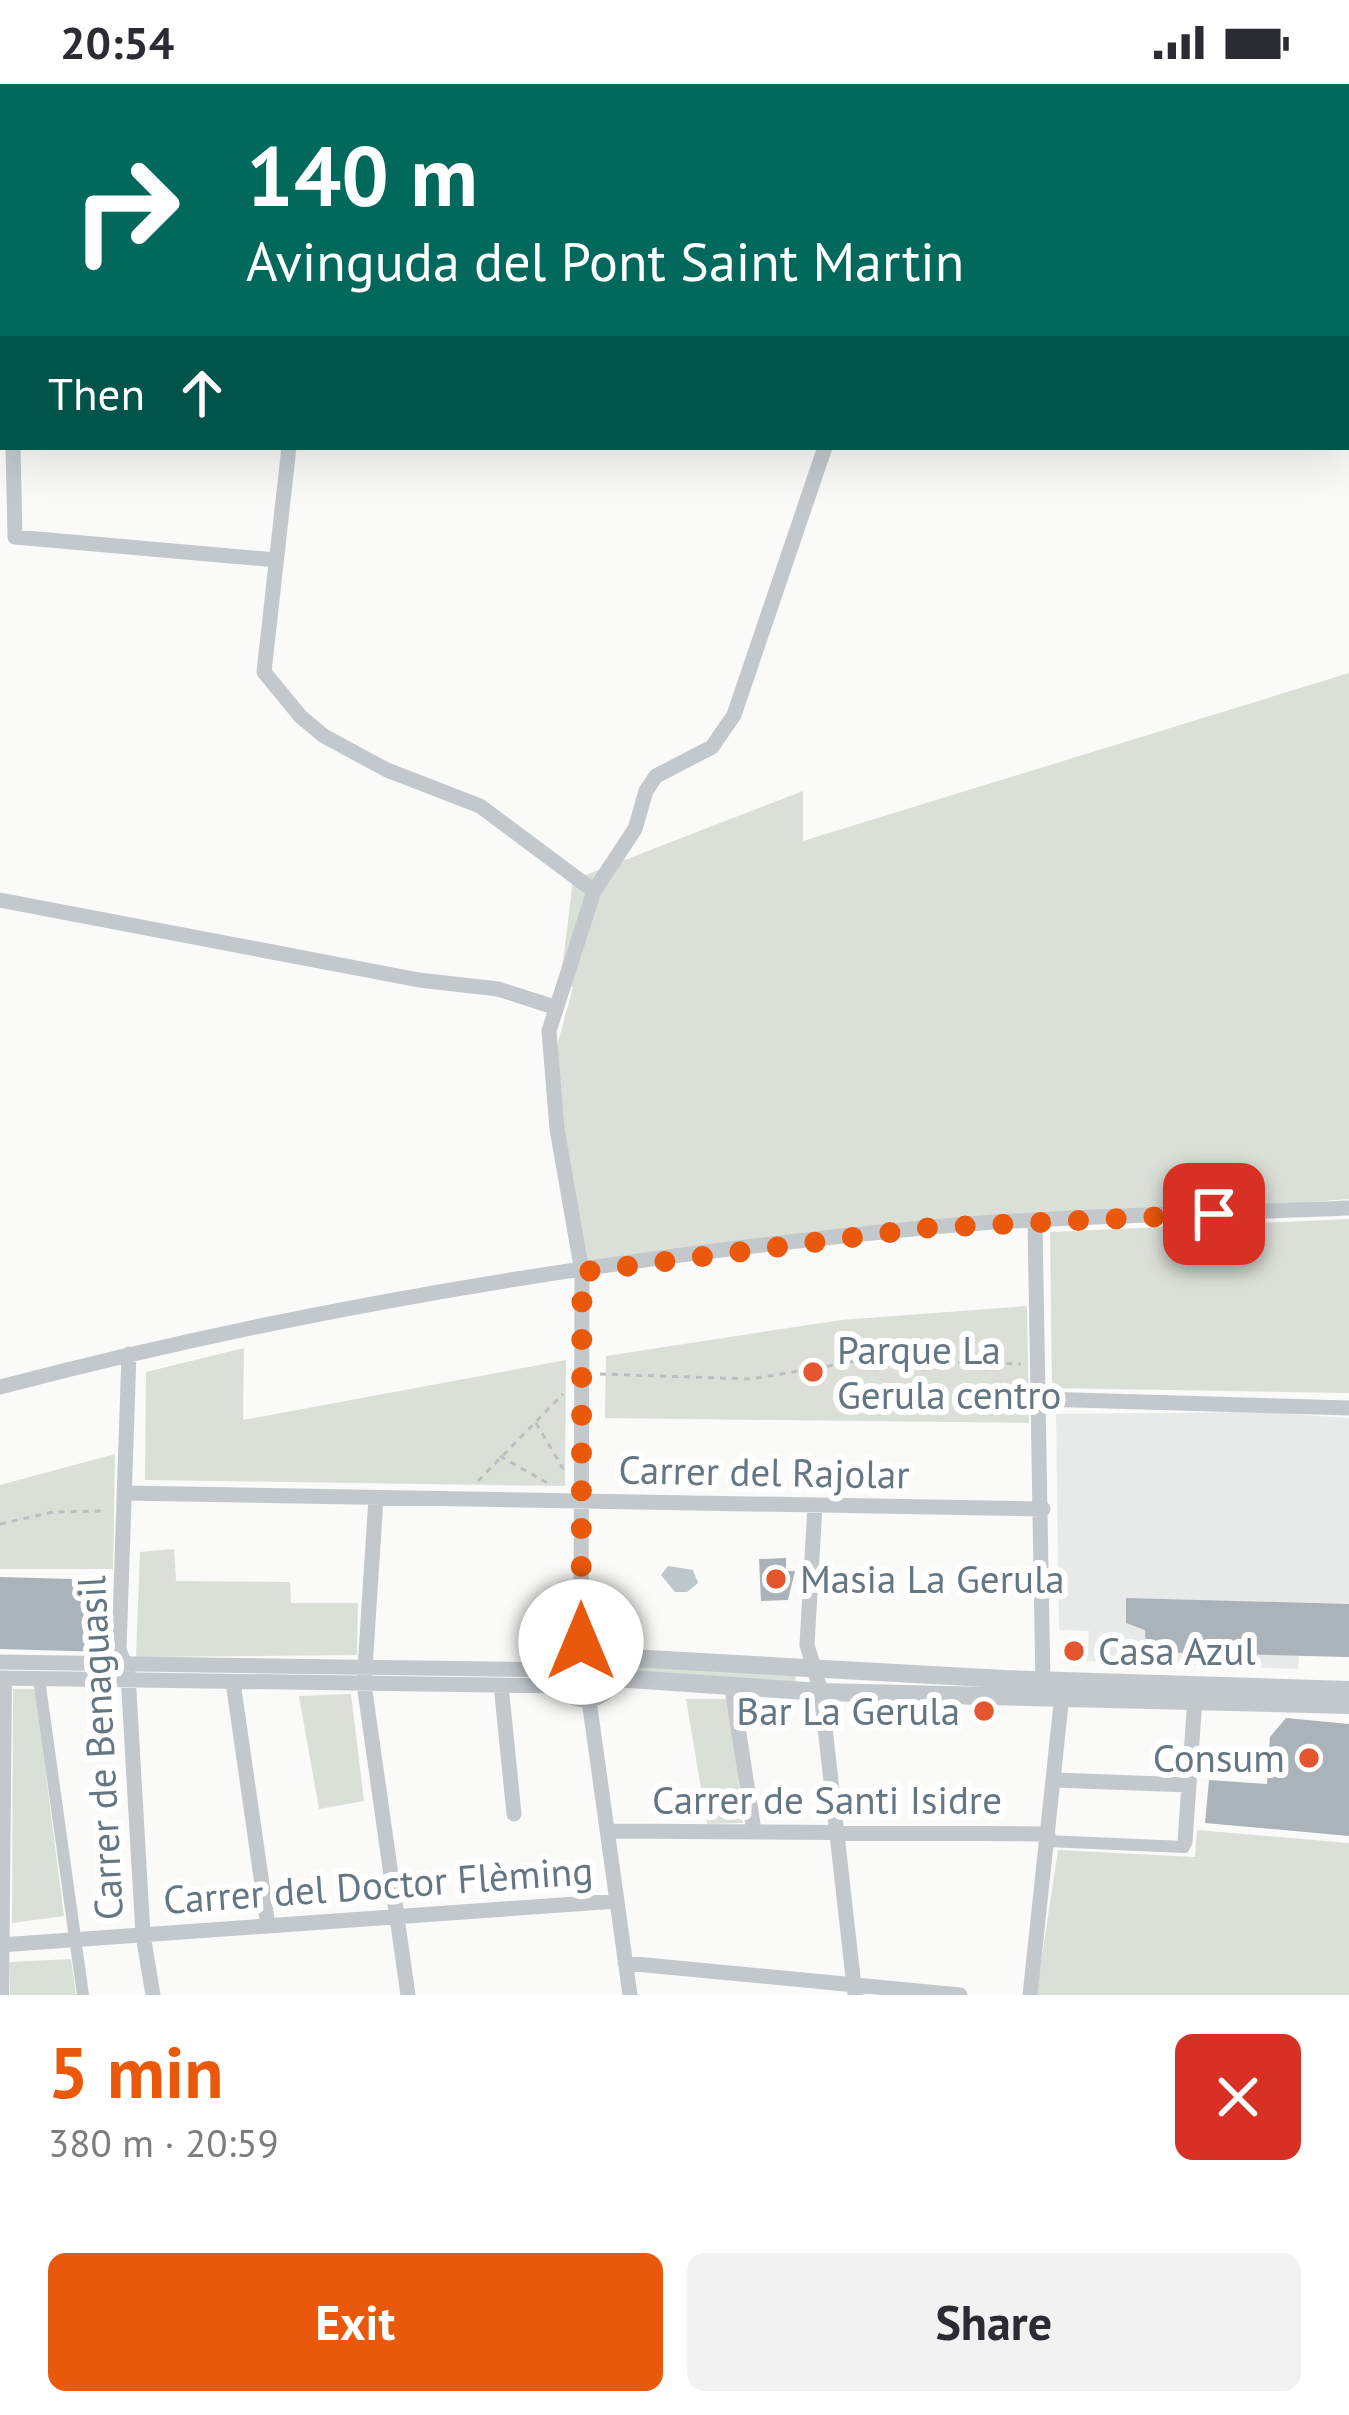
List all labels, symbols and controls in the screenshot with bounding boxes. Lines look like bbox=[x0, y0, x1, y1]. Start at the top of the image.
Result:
text: 20:54 bbox=[60, 13, 174, 71]
text: 140 m bbox=[246, 120, 478, 229]
icon: right bbox=[48, 132, 204, 288]
text: Avinguda del Pont Saint Martin bbox=[246, 226, 964, 296]
icon: ahead bbox=[169, 360, 235, 426]
text: Then bbox=[48, 364, 145, 422]
pin bbox=[1163, 1163, 1265, 1265]
icon: arrive bbox=[1181, 1181, 1247, 1247]
place label: Parque La Gerula centro bbox=[837, 1324, 1061, 1420]
marker: Parque La Gerula centro bbox=[800, 1359, 826, 1385]
street label: Carrer del Rajolar bbox=[618, 1443, 910, 1500]
place label: Masia La Gerula bbox=[800, 1553, 1065, 1604]
marker: Masia La Gerula bbox=[763, 1566, 789, 1592]
street label: Carrer de Benaguasil bbox=[65, 1574, 134, 1922]
position arrow bbox=[518, 1579, 644, 1705]
place label: Casa Azul bbox=[1098, 1625, 1256, 1676]
marker: Casa Azul bbox=[1061, 1638, 1087, 1664]
place label: Bar La Gerula bbox=[736, 1685, 960, 1736]
marker: Bar La Gerula bbox=[971, 1698, 997, 1724]
place label: Consum bbox=[1153, 1732, 1285, 1783]
marker: Consum bbox=[1296, 1745, 1322, 1771]
street label: Carrer de Santi Isidre bbox=[652, 1774, 1002, 1825]
street label: Carrer del Doctor Flèming bbox=[161, 1844, 595, 1925]
text: 5 min bbox=[48, 2025, 224, 2118]
button: close bbox=[1175, 2034, 1301, 2160]
text: 380 m · 20:59 bbox=[48, 2117, 279, 2168]
button: Exit bbox=[48, 2253, 663, 2391]
button: Share bbox=[687, 2253, 1301, 2391]

